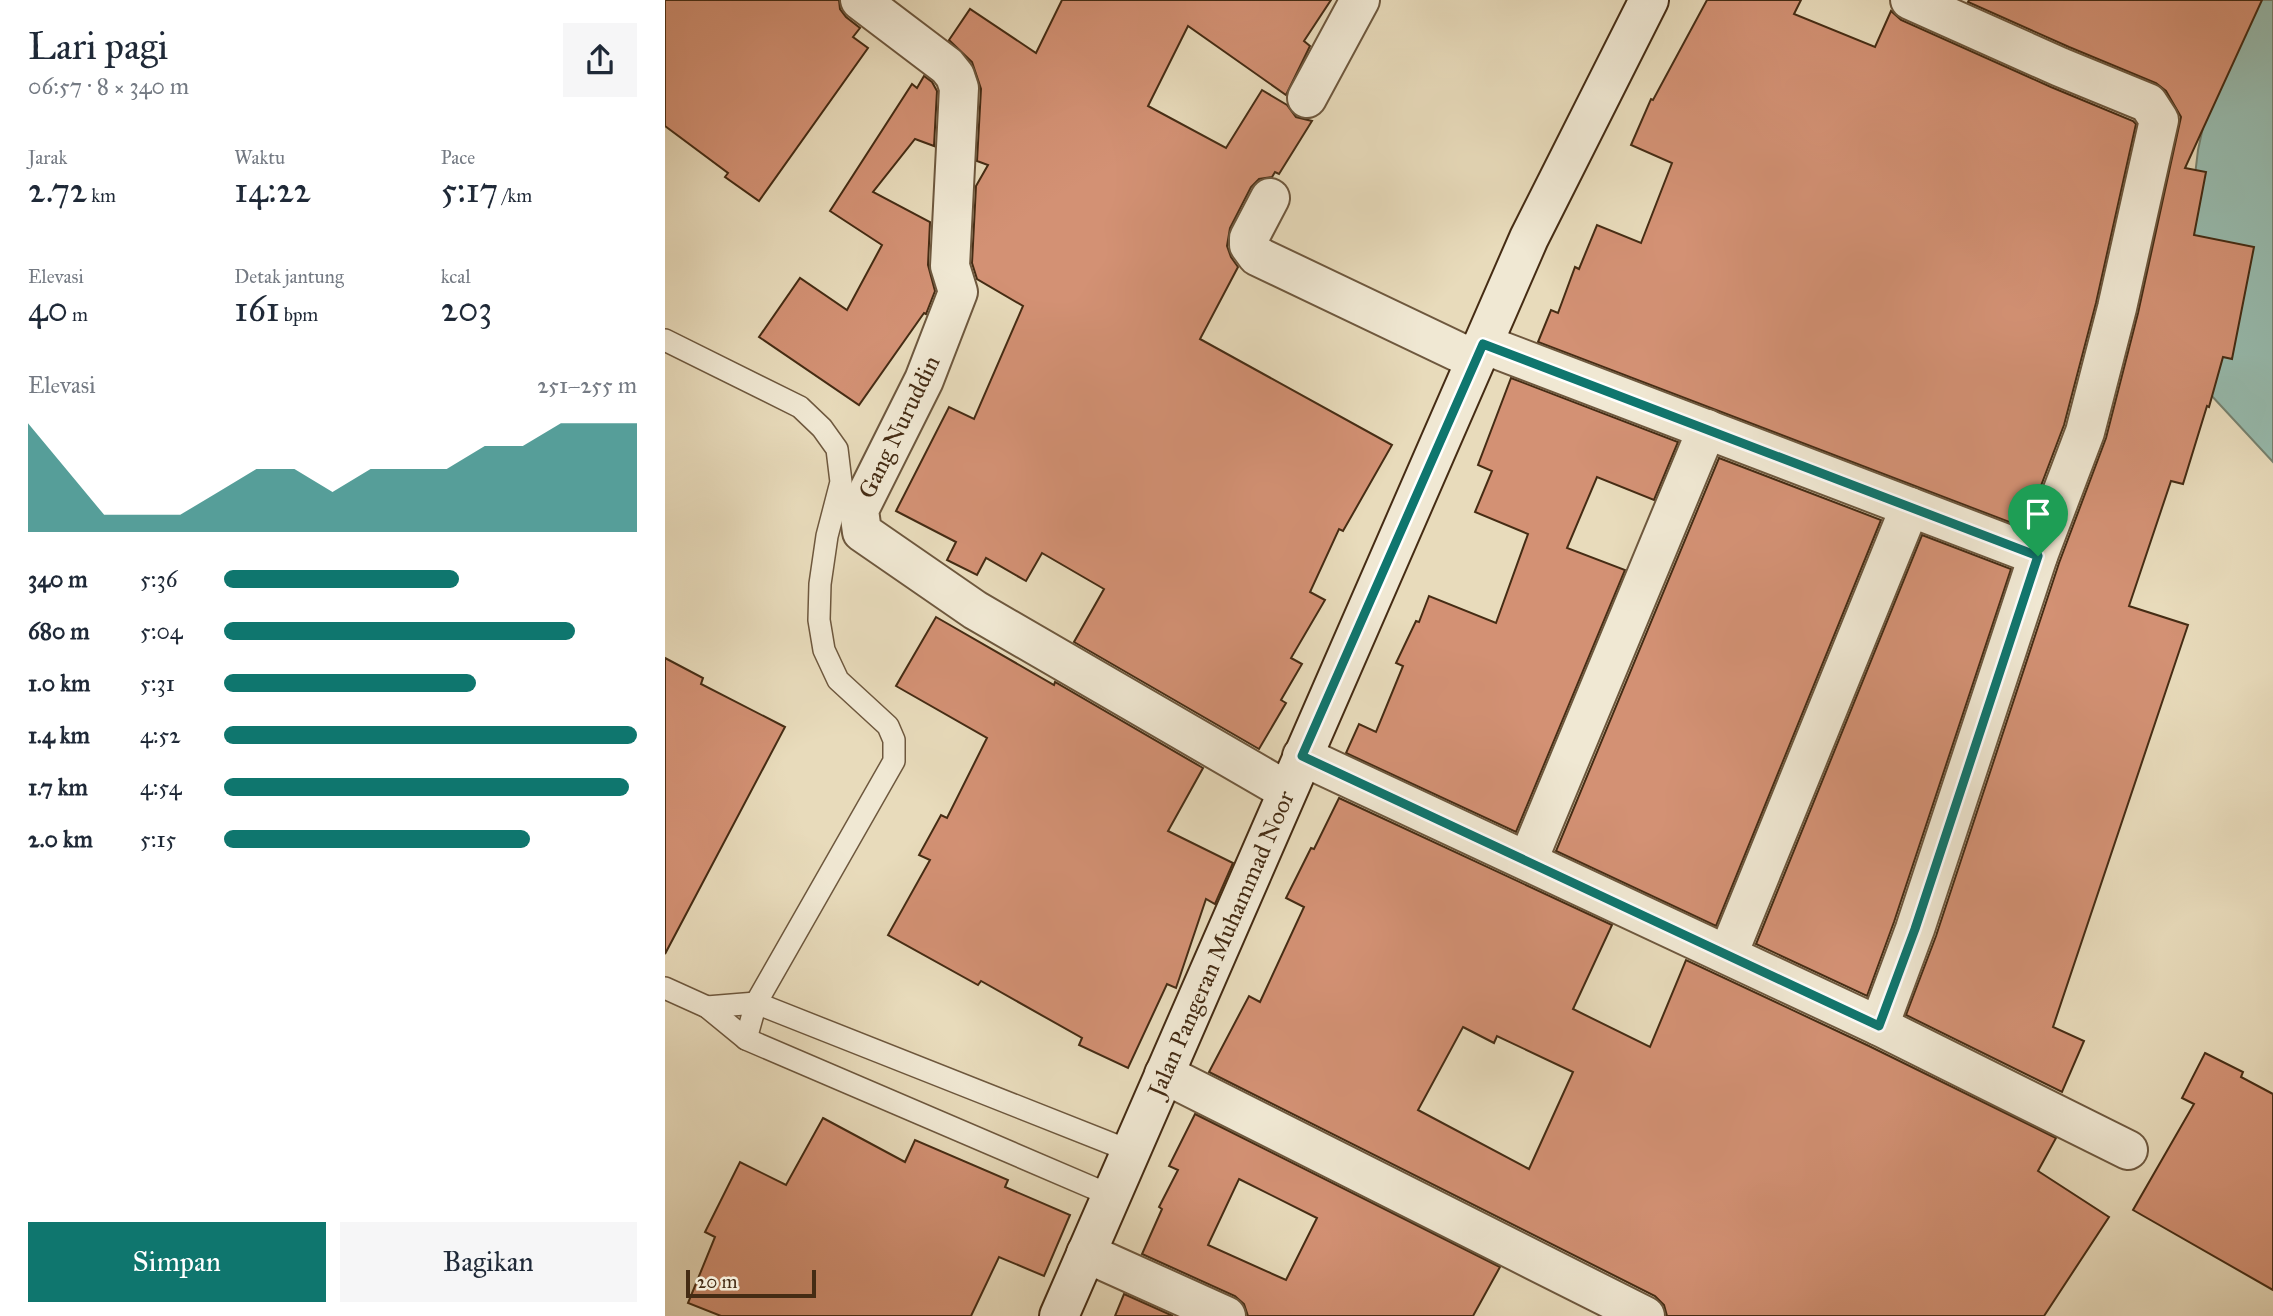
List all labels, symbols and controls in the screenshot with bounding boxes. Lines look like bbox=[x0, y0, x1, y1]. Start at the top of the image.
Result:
text: Lari pagi bbox=[28, 23, 168, 69]
button: share bbox=[563, 23, 637, 97]
text: 06:57 · 8 × 340 m bbox=[28, 72, 189, 100]
text: Jarak bbox=[28, 146, 67, 169]
text: Waktu bbox=[234, 146, 285, 169]
text: Pace bbox=[441, 146, 475, 169]
text: 2.72 bbox=[28, 169, 87, 212]
text: 14:22 bbox=[234, 169, 311, 212]
text: 5:17 bbox=[441, 169, 498, 212]
text: km bbox=[87, 184, 116, 207]
text: /km bbox=[498, 184, 532, 207]
text: Elevasi bbox=[28, 265, 84, 288]
text: Detak jantung bbox=[234, 265, 344, 288]
text: kcal bbox=[441, 265, 471, 288]
text: 40 bbox=[28, 288, 68, 331]
text: 161 bbox=[234, 288, 280, 331]
text: 203 bbox=[441, 288, 492, 331]
text: m bbox=[68, 303, 88, 326]
text: bpm bbox=[280, 303, 318, 326]
street label: Gang Nuruddin bbox=[851, 351, 947, 503]
text: Elevasi bbox=[28, 371, 96, 399]
text: 251–255 m bbox=[537, 371, 637, 399]
pin bbox=[2008, 484, 2068, 556]
icon: arrive bbox=[2019, 495, 2057, 533]
text: 340 m bbox=[28, 565, 88, 593]
text: 5:36 bbox=[140, 565, 177, 593]
text: 680 m bbox=[28, 617, 90, 645]
text: 5:04 bbox=[140, 617, 183, 645]
text: 1.0 km bbox=[28, 669, 90, 697]
text: 5:31 bbox=[140, 669, 175, 697]
text: 1.4 km bbox=[28, 721, 90, 749]
text: 4:52 bbox=[140, 721, 181, 749]
text: 1.7 km bbox=[28, 773, 88, 801]
text: 4:54 bbox=[140, 773, 182, 801]
street label: Jalan Pangeran Muhammad Noor bbox=[1140, 786, 1301, 1104]
text: 2.0 km bbox=[28, 825, 93, 853]
text: 5:15 bbox=[140, 825, 176, 853]
button: Simpan bbox=[28, 1222, 326, 1302]
button: Bagikan bbox=[340, 1222, 637, 1302]
scale bar bbox=[686, 1267, 815, 1299]
text: 20 m bbox=[697, 1270, 738, 1293]

